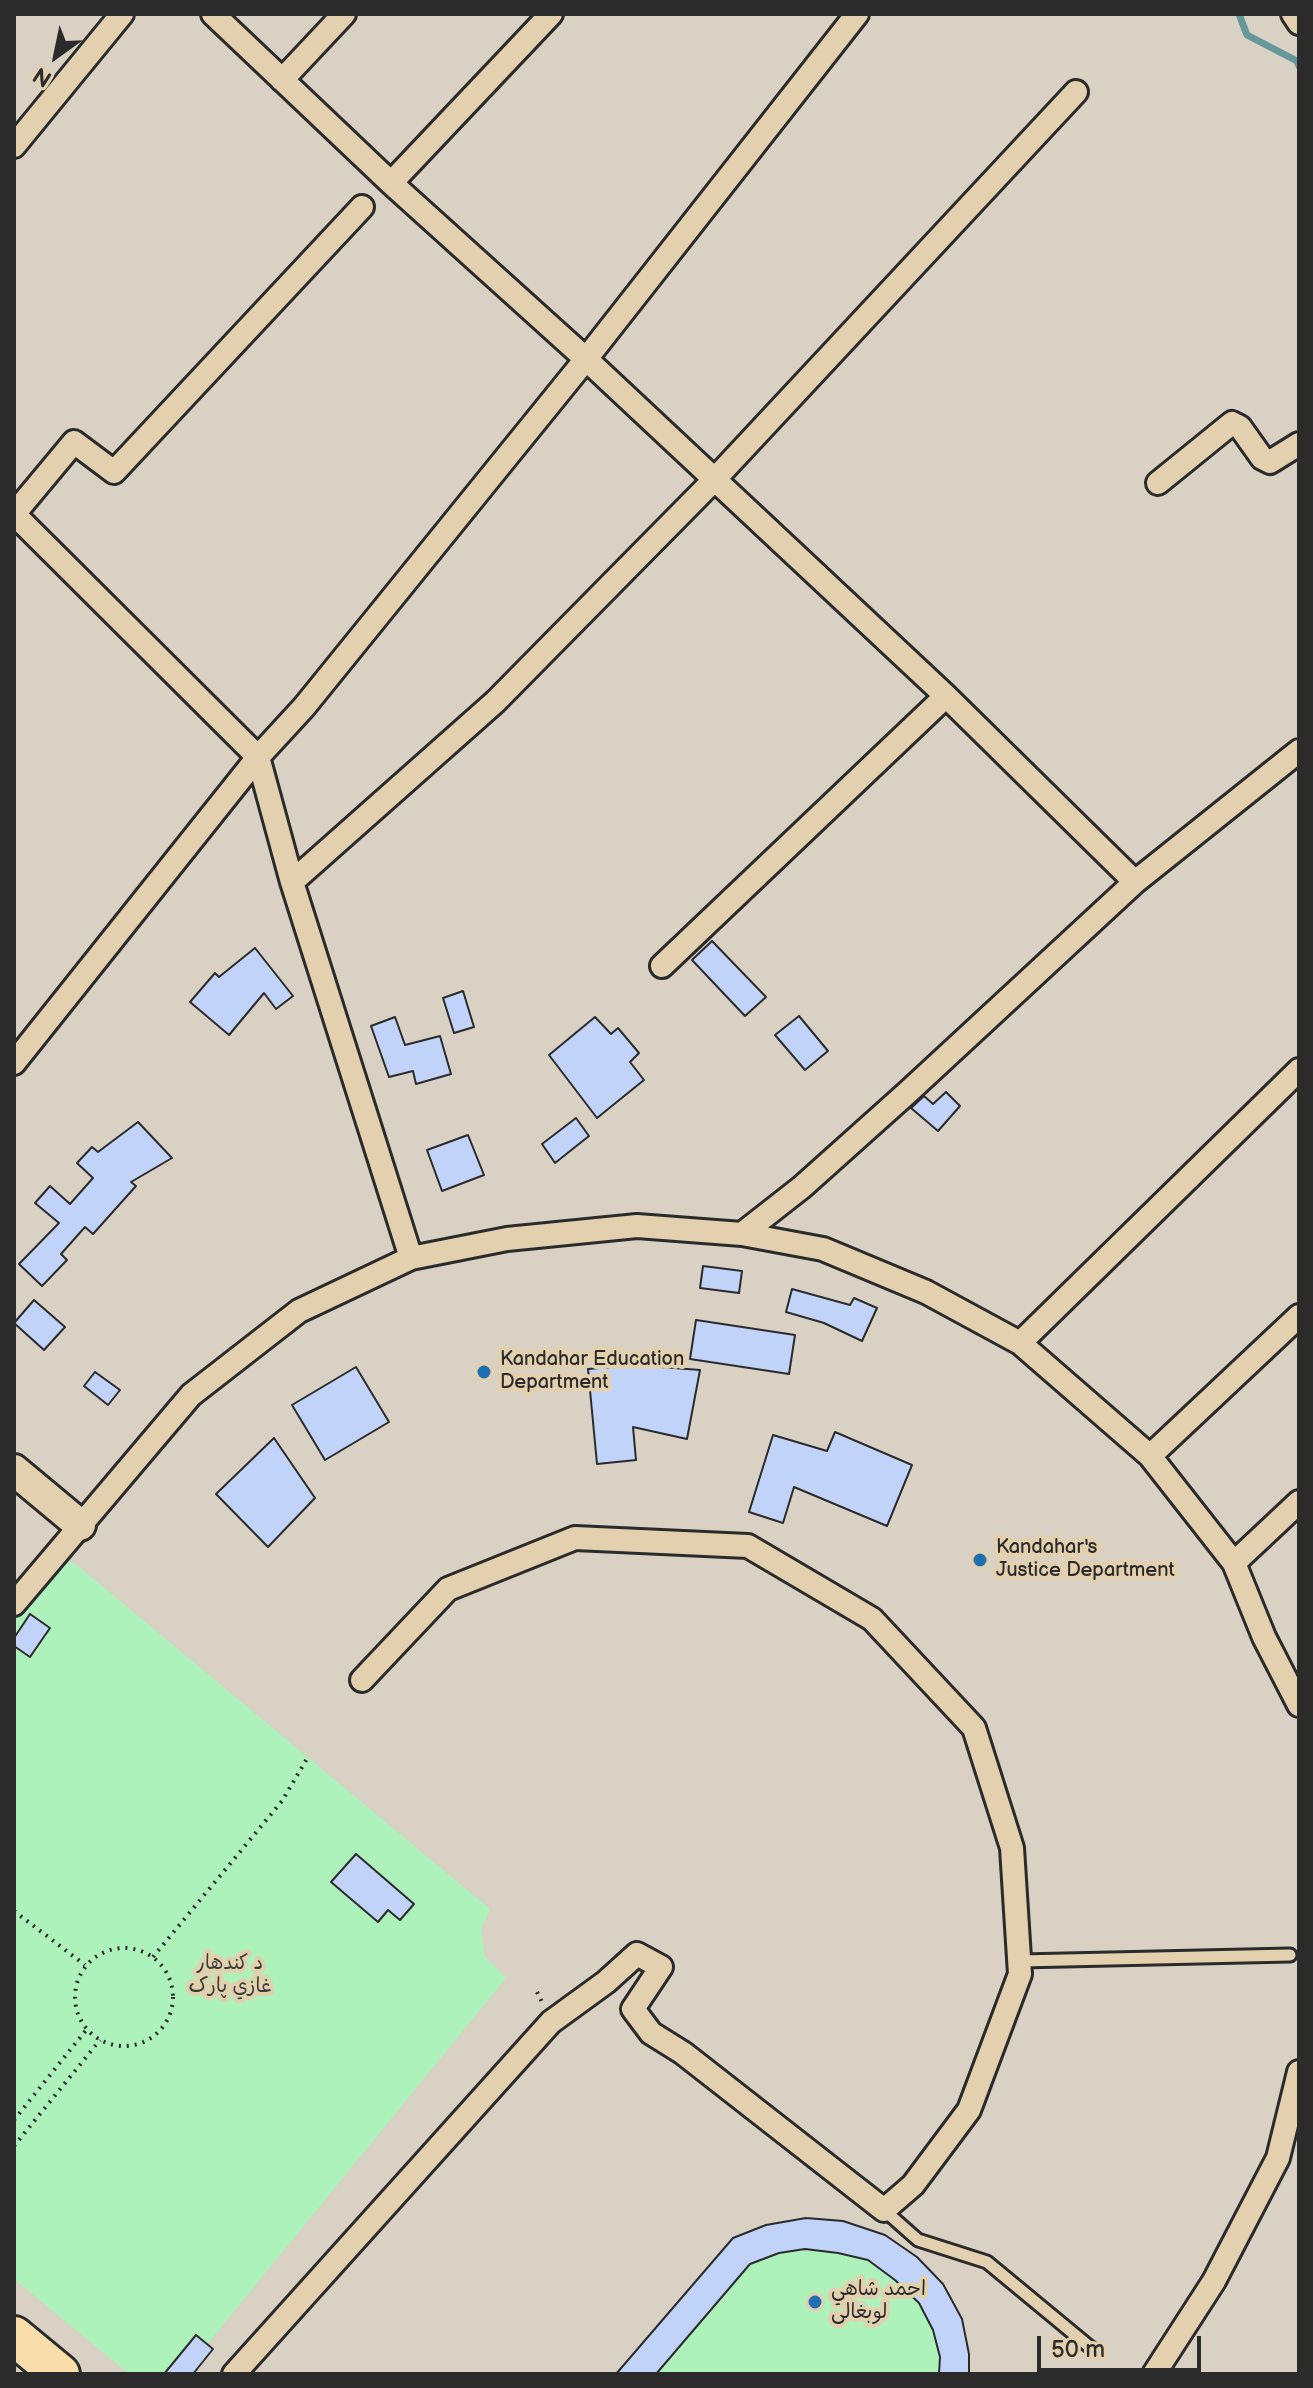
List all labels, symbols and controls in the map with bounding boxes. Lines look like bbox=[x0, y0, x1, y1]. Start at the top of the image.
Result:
north arrow bbox=[16, 16, 96, 96]
text: N bbox=[28, 61, 57, 92]
place label: Kandahar Education Department bbox=[500, 1348, 684, 1395]
marker: Kandahar Education Department bbox=[475, 1363, 493, 1381]
place label: Kandahar's Justice Department bbox=[996, 1536, 1175, 1583]
marker: Kandahar's Justice Department bbox=[971, 1551, 989, 1569]
park label: د کندهار غازي پارک bbox=[188, 1952, 272, 1999]
place label: احمد شاهي لوبغالی bbox=[831, 2278, 926, 2325]
marker: احمد شاهي لوبغالی bbox=[806, 2293, 824, 2311]
scale bar bbox=[1041, 2320, 1205, 2370]
text: 50 m bbox=[1051, 2335, 1105, 2364]

